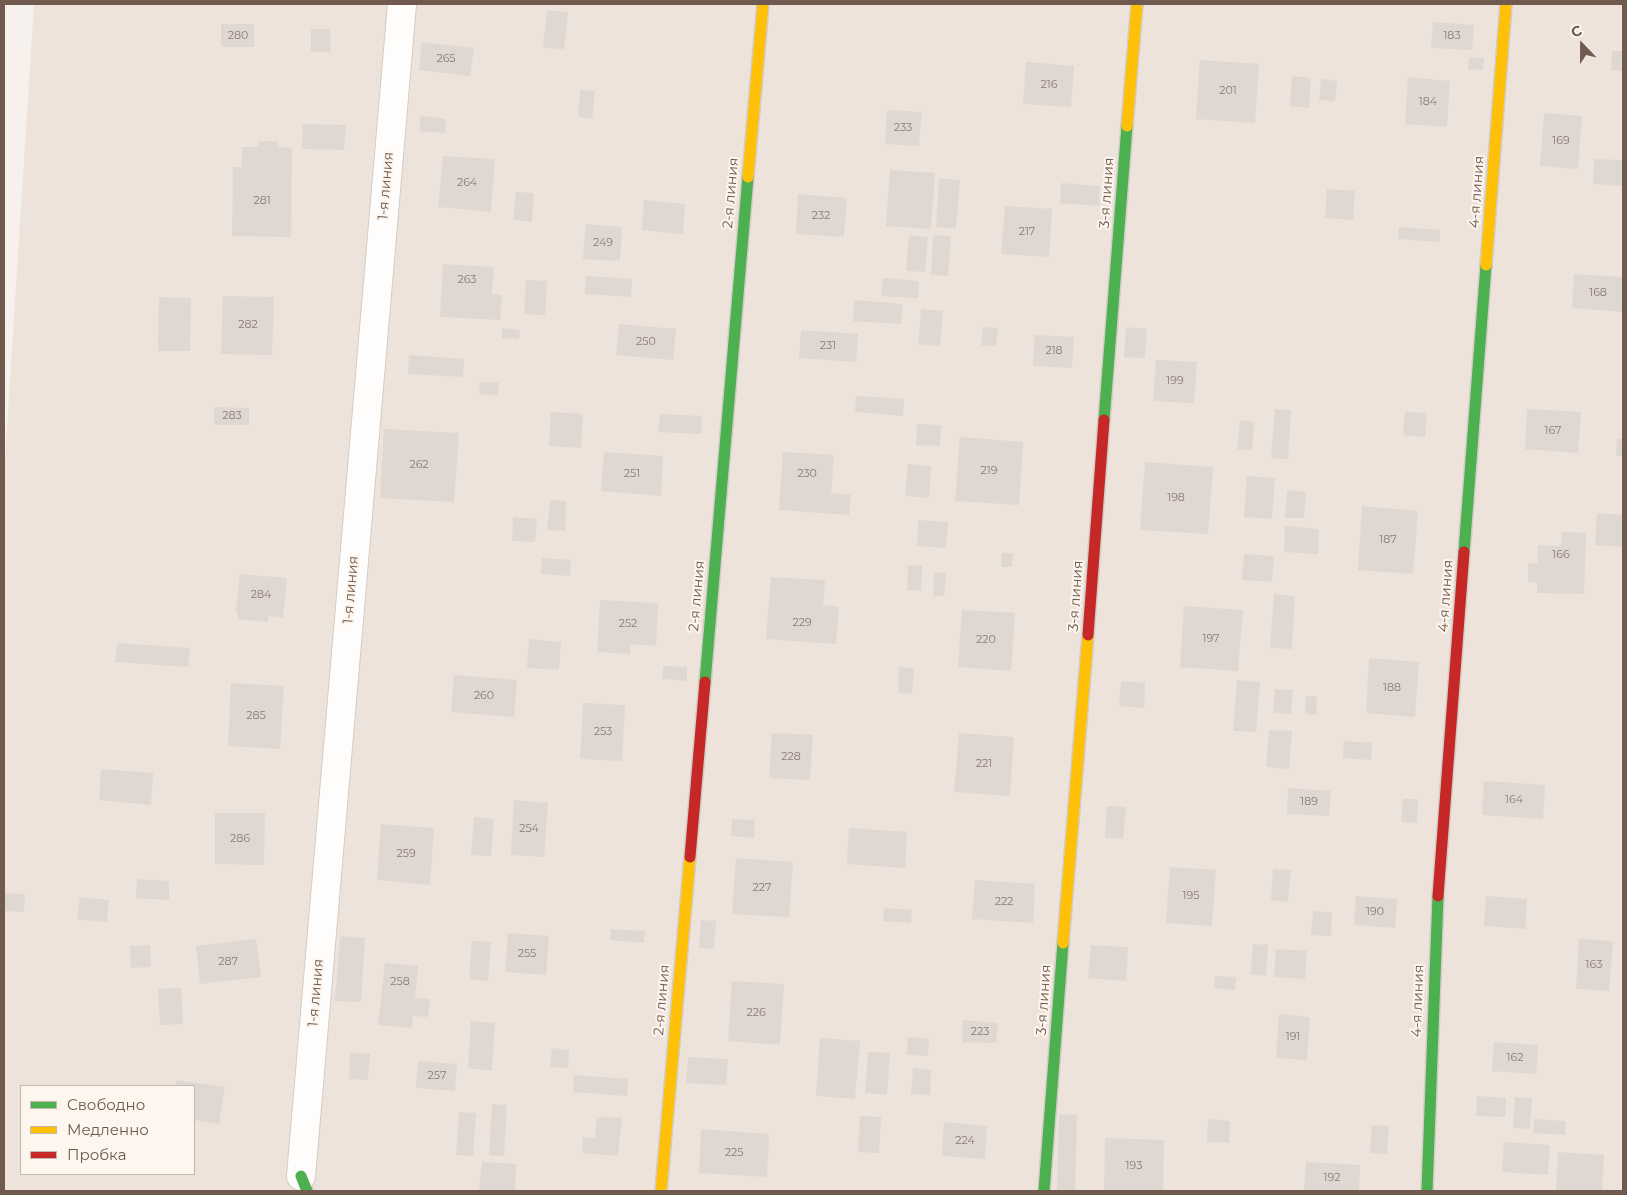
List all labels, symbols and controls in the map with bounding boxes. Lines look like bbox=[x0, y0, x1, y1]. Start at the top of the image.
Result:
north arrow bbox=[1557, 20, 1607, 70]
text: С bbox=[1568, 21, 1584, 41]
house number: 280 bbox=[228, 29, 248, 43]
house number: 183 bbox=[1443, 29, 1461, 43]
house number: 265 bbox=[436, 52, 456, 66]
house number: 216 bbox=[1041, 78, 1057, 92]
house number: 201 bbox=[1219, 84, 1237, 98]
house number: 184 bbox=[1419, 95, 1437, 109]
house number: 233 bbox=[894, 121, 912, 135]
house number: 169 bbox=[1552, 134, 1570, 148]
street label: 1-я линия bbox=[375, 151, 397, 221]
street label: 4-я линия bbox=[1466, 155, 1488, 229]
street label: 2-я линия bbox=[720, 157, 742, 229]
street label: 3-я линия bbox=[1096, 157, 1118, 229]
house number: 264 bbox=[457, 176, 477, 190]
house number: 281 bbox=[253, 194, 271, 208]
house number: 232 bbox=[812, 209, 830, 223]
house number: 217 bbox=[1019, 225, 1035, 239]
house number: 249 bbox=[593, 236, 613, 250]
house number: 263 bbox=[457, 273, 477, 287]
house number: 168 bbox=[1589, 286, 1607, 300]
house number: 282 bbox=[238, 318, 258, 332]
house number: 250 bbox=[636, 335, 656, 349]
house number: 231 bbox=[820, 339, 836, 353]
house number: 218 bbox=[1045, 344, 1063, 358]
house number: 199 bbox=[1166, 374, 1184, 388]
house number: 283 bbox=[222, 409, 242, 423]
house number: 167 bbox=[1544, 424, 1562, 438]
house number: 262 bbox=[409, 458, 429, 472]
house number: 219 bbox=[981, 464, 997, 478]
house number: 251 bbox=[624, 467, 640, 481]
house number: 230 bbox=[797, 467, 817, 481]
house number: 198 bbox=[1167, 491, 1185, 505]
house number: 187 bbox=[1379, 533, 1397, 547]
house number: 166 bbox=[1552, 548, 1570, 562]
street label: 1-я линия bbox=[340, 555, 362, 625]
street label: 4-я линия bbox=[1435, 559, 1457, 633]
street label: 2-я линия bbox=[686, 560, 708, 632]
street label: 3-я линия bbox=[1065, 560, 1087, 632]
house number: 284 bbox=[251, 588, 271, 602]
house number: 229 bbox=[792, 616, 812, 630]
house number: 252 bbox=[619, 617, 637, 631]
house number: 197 bbox=[1202, 632, 1220, 646]
house number: 220 bbox=[976, 633, 996, 647]
house number: 188 bbox=[1383, 681, 1401, 695]
house number: 260 bbox=[474, 689, 494, 703]
house number: 285 bbox=[246, 709, 266, 723]
house number: 253 bbox=[594, 725, 612, 739]
house number: 228 bbox=[781, 750, 801, 764]
house number: 221 bbox=[976, 757, 992, 771]
house number: 164 bbox=[1505, 793, 1523, 807]
house number: 189 bbox=[1300, 795, 1318, 809]
house number: 254 bbox=[519, 822, 539, 836]
house number: 286 bbox=[230, 832, 250, 846]
house number: 259 bbox=[396, 847, 416, 861]
house number: 227 bbox=[753, 881, 771, 895]
house number: 195 bbox=[1183, 889, 1199, 903]
house number: 222 bbox=[995, 895, 1013, 909]
house number: 190 bbox=[1366, 905, 1384, 919]
house number: 255 bbox=[518, 947, 536, 961]
house number: 287 bbox=[218, 955, 238, 969]
street label: 1-я линия bbox=[305, 958, 327, 1028]
house number: 163 bbox=[1586, 958, 1602, 972]
street label: 2-я линия bbox=[651, 964, 673, 1036]
street label: 3-я линия bbox=[1033, 964, 1055, 1036]
street label: 4-я линия bbox=[1408, 964, 1428, 1038]
house number: 258 bbox=[390, 975, 410, 989]
house number: 226 bbox=[746, 1006, 766, 1020]
house number: 223 bbox=[971, 1025, 989, 1039]
house number: 191 bbox=[1286, 1030, 1300, 1044]
house number: 162 bbox=[1507, 1051, 1523, 1065]
house number: 257 bbox=[428, 1069, 446, 1083]
legend bbox=[20, 1085, 195, 1175]
text: Свободно bbox=[67, 1095, 145, 1114]
text: Медленно bbox=[67, 1120, 149, 1139]
house number: 224 bbox=[955, 1134, 975, 1148]
text: Пробка bbox=[67, 1145, 126, 1164]
house number: 225 bbox=[725, 1146, 743, 1160]
house number: 193 bbox=[1126, 1159, 1142, 1173]
house number: 192 bbox=[1324, 1171, 1340, 1185]

